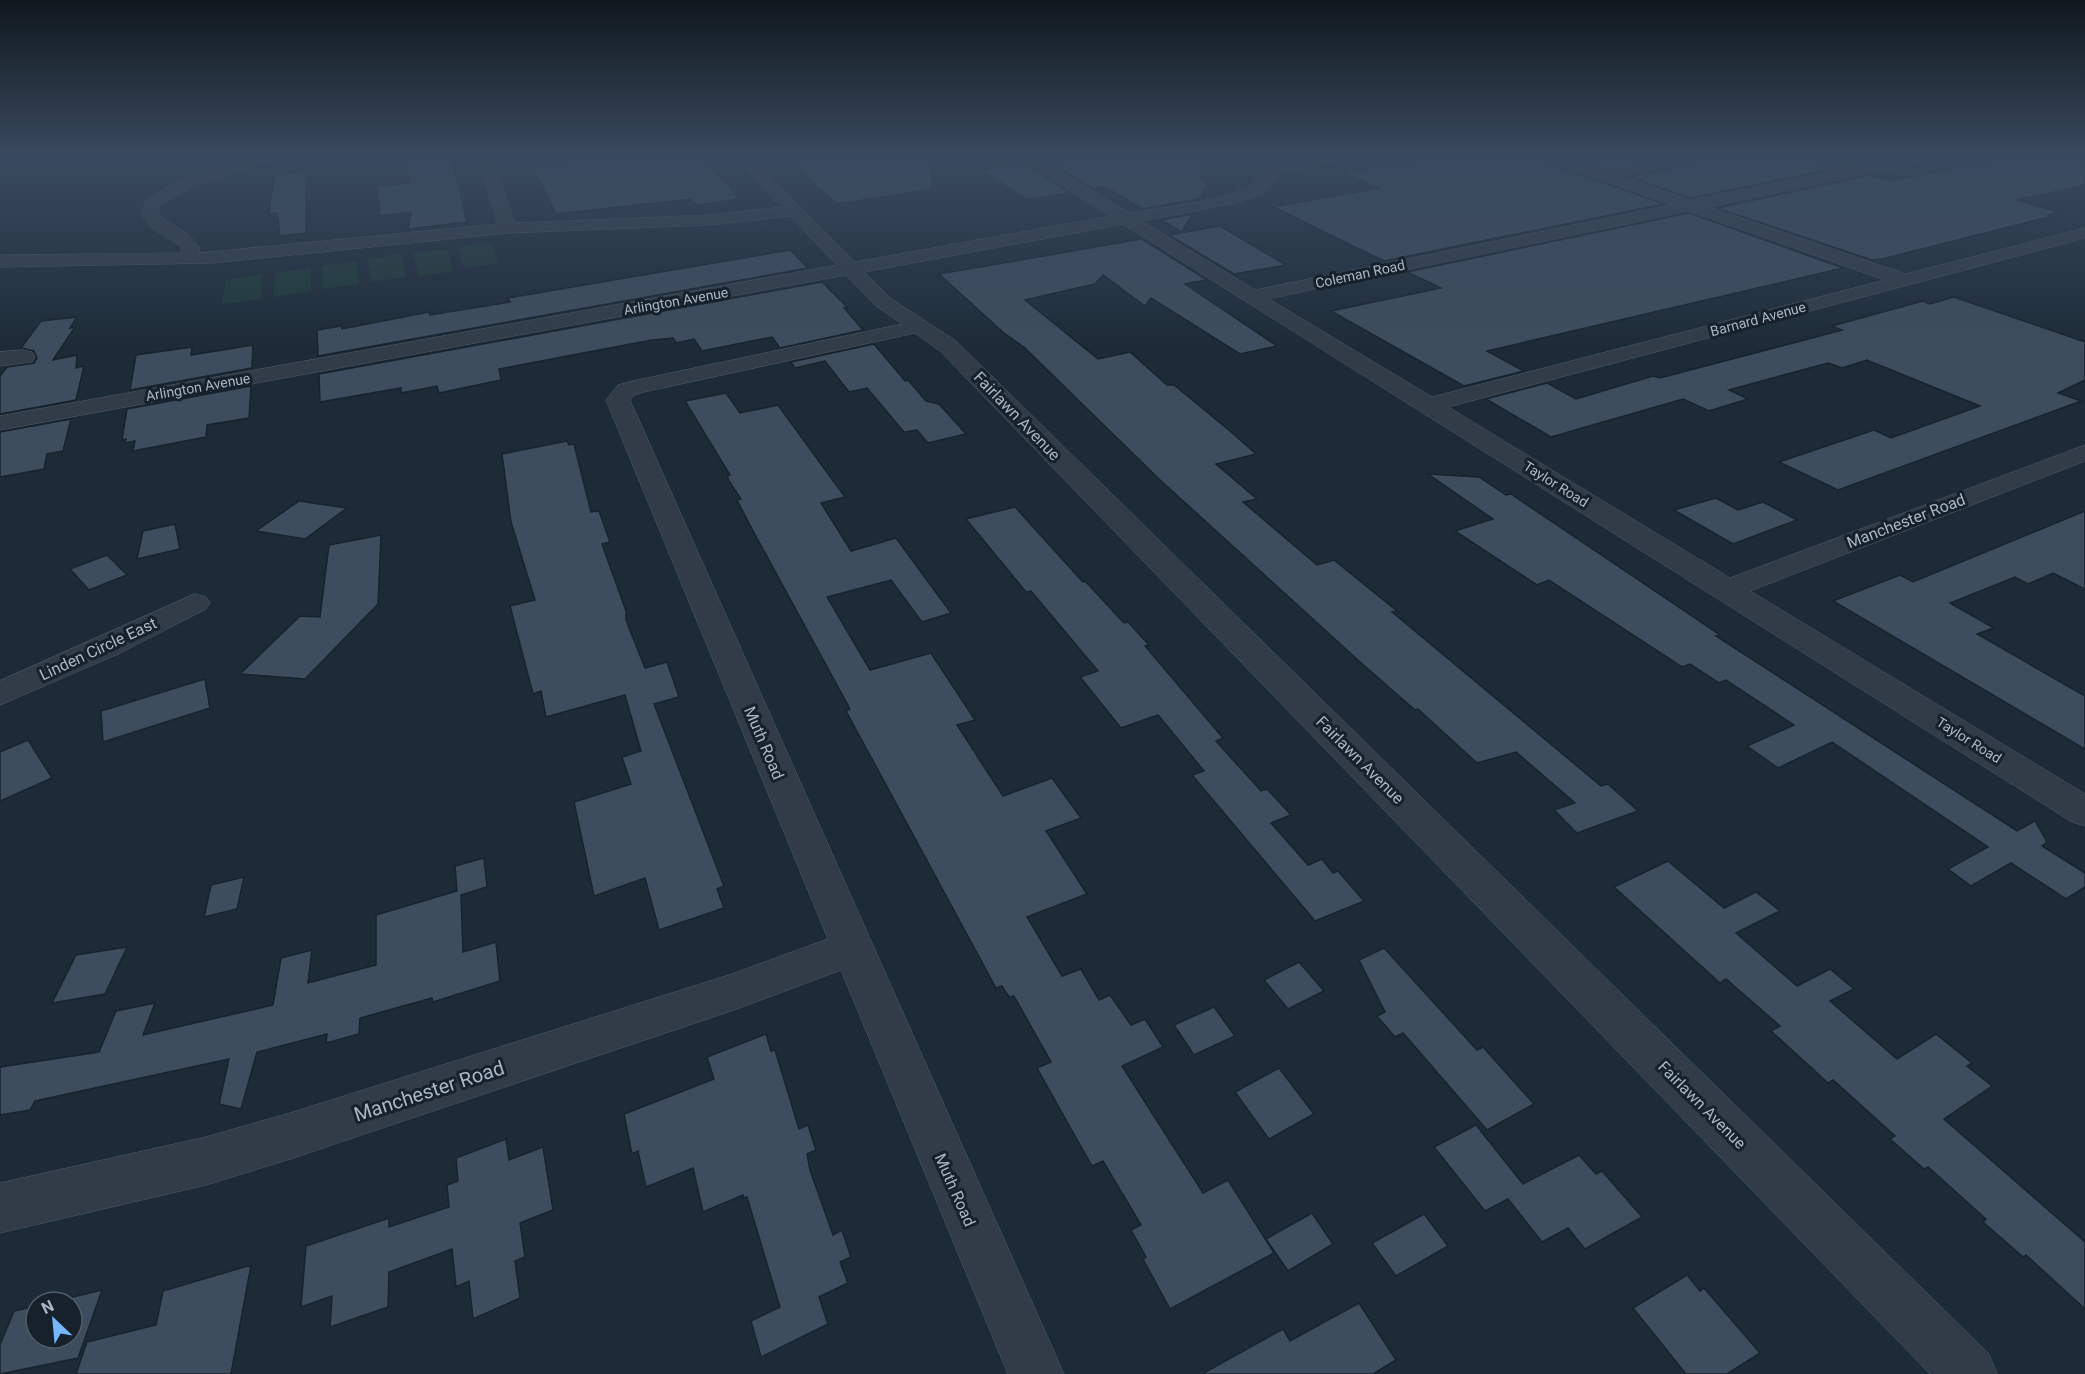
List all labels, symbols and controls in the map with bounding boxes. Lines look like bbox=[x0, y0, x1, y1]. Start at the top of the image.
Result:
street label: Coleman Road bbox=[1314, 257, 1406, 291]
street label: Arlington Avenue bbox=[623, 284, 729, 318]
street label: Barnard Avenue bbox=[1709, 299, 1807, 339]
street label: Fairlawn Avenue bbox=[970, 368, 1064, 464]
street label: Arlington Avenue bbox=[145, 370, 251, 404]
street label: Taylor Road bbox=[1521, 458, 1591, 510]
street label: Manchester Road bbox=[1844, 490, 1968, 552]
street label: Linden Circle East bbox=[36, 614, 160, 684]
street label: Muth Road bbox=[740, 704, 788, 782]
street label: Fairlawn Avenue bbox=[1312, 712, 1408, 808]
street label: Taylor Road bbox=[1934, 714, 2004, 766]
street label: Manchester Road bbox=[351, 1055, 507, 1127]
street label: Fairlawn Avenue bbox=[1654, 1057, 1750, 1153]
street label: Muth Road bbox=[931, 1151, 979, 1229]
north arrow bbox=[24, 1290, 84, 1350]
text: N bbox=[38, 1296, 57, 1318]

